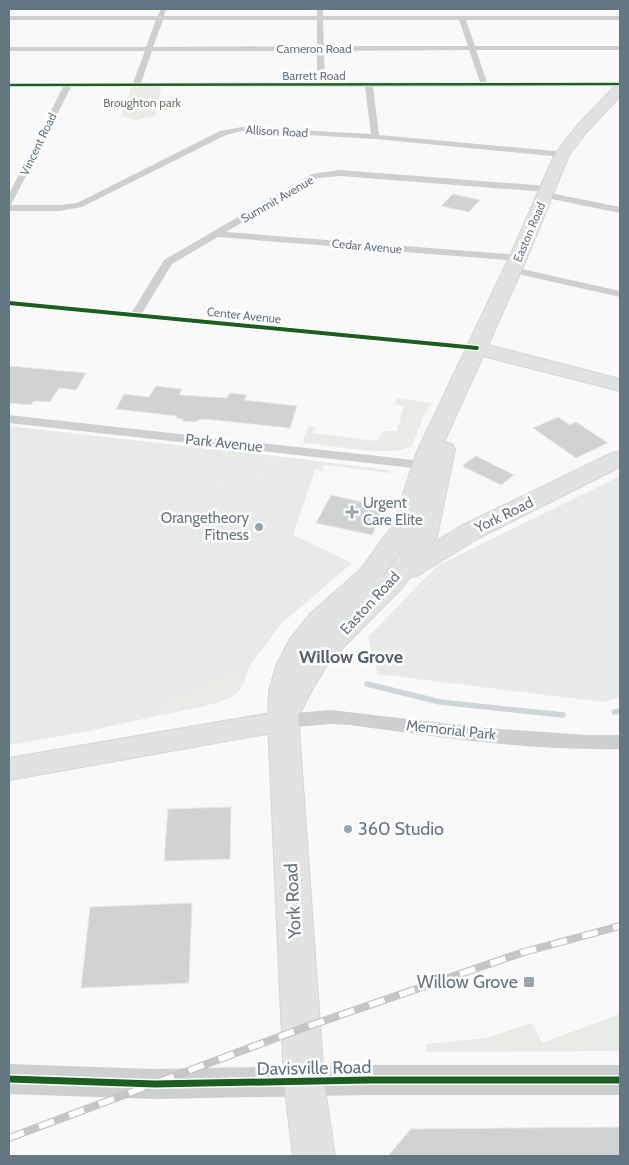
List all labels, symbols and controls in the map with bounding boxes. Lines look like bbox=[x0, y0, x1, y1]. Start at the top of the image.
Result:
street label: Cameron Road bbox=[276, 41, 352, 56]
street label: Barrett Road bbox=[282, 68, 346, 83]
park label: Broughton park bbox=[103, 95, 181, 110]
street label: Vincent Road bbox=[16, 110, 60, 178]
street label: Allison Road bbox=[245, 122, 309, 140]
street label: Summit Avenue bbox=[238, 172, 316, 226]
street label: Easton Road bbox=[510, 200, 548, 264]
street label: Cedar Avenue bbox=[331, 235, 403, 257]
street label: Center Avenue bbox=[206, 304, 282, 326]
street label: Park Avenue bbox=[184, 430, 264, 456]
street label: York Road bbox=[471, 493, 536, 537]
place label: Urgent Care Elite bbox=[363, 494, 423, 529]
marker: Urgent Care Elite bbox=[345, 505, 359, 519]
place label: Orangetheory Fitness bbox=[161, 509, 249, 544]
marker: Orangetheory Fitness bbox=[253, 521, 265, 533]
street label: Easton Road bbox=[336, 568, 404, 638]
district label: Willow Grove bbox=[299, 646, 403, 668]
street label: Memorial Park bbox=[405, 716, 497, 744]
place label: 360 Studio bbox=[358, 818, 444, 840]
marker: 360 Studio bbox=[342, 823, 354, 835]
street label: York Road bbox=[280, 863, 306, 940]
place label: Willow Grove bbox=[417, 971, 518, 993]
marker: Willow Grove bbox=[522, 975, 536, 989]
street label: Davisville Road bbox=[256, 1056, 372, 1080]

